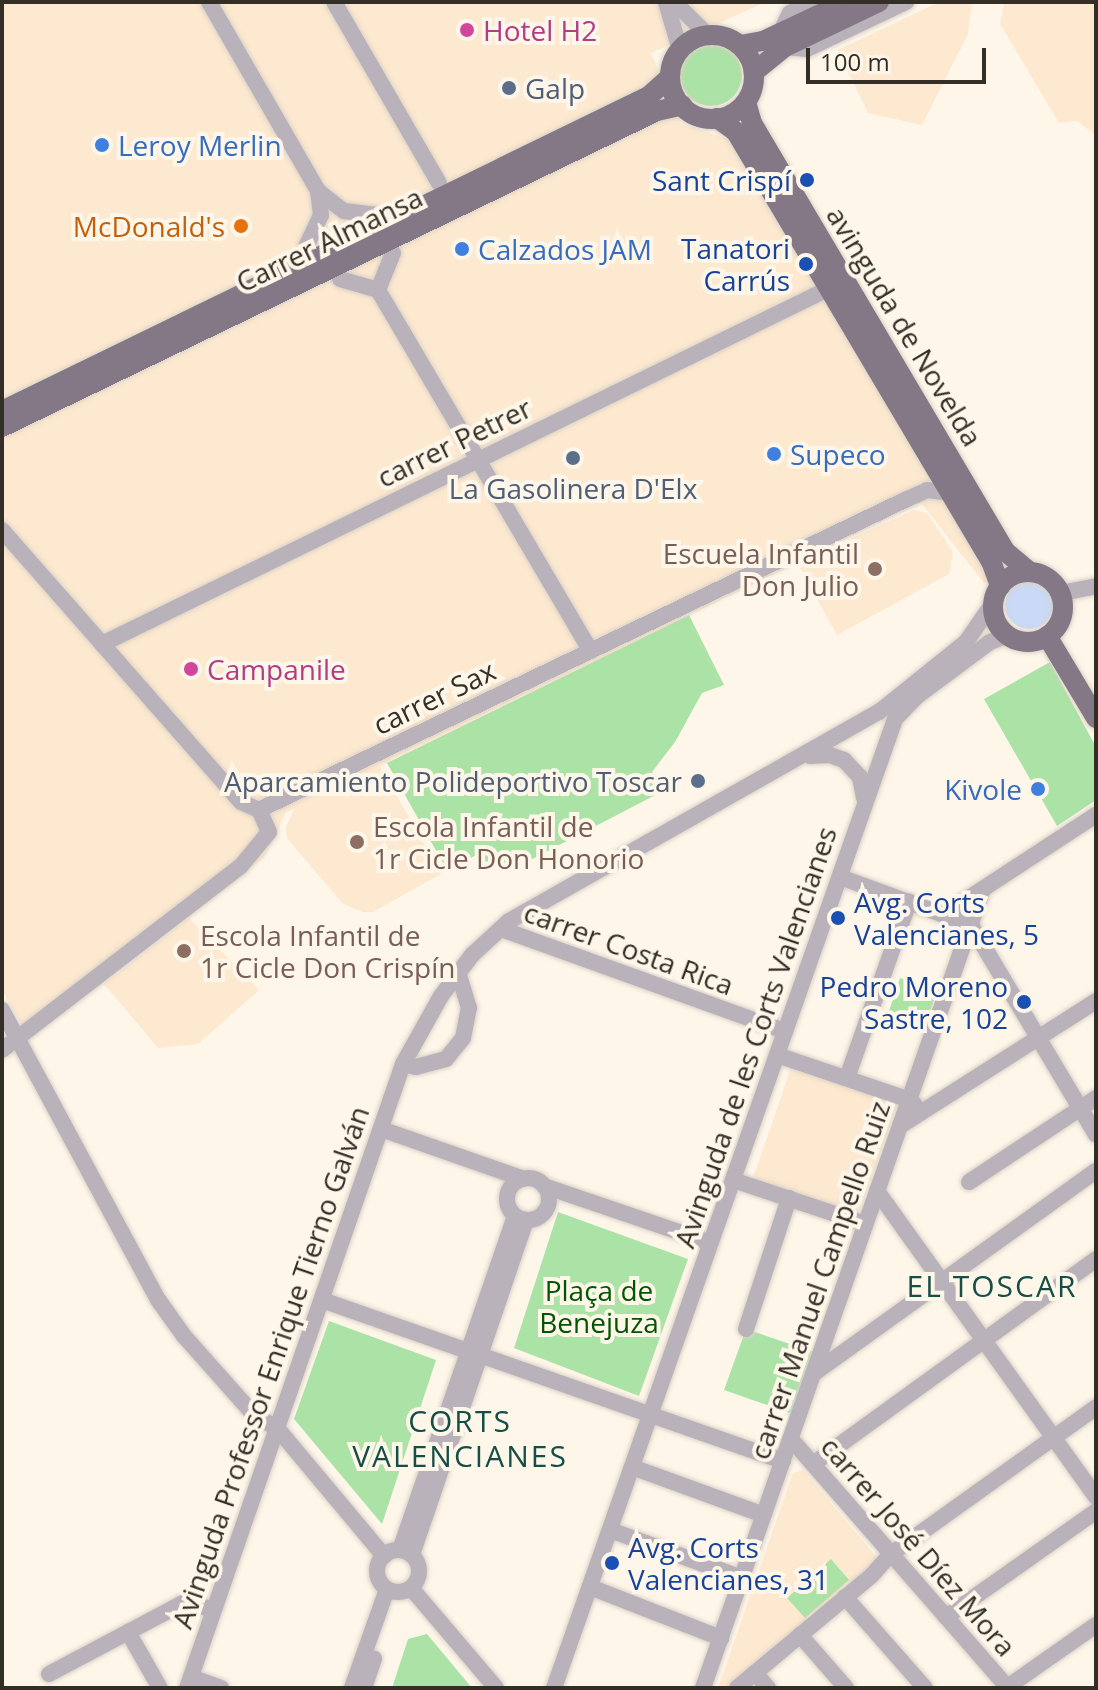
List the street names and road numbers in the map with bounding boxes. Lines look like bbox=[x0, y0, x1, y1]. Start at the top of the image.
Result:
street label: Carrer Almansa bbox=[230, 179, 428, 299]
street label: avinguda de Novelda bbox=[820, 200, 990, 452]
street label: carrer Petrer bbox=[371, 390, 537, 494]
street label: carrer Sax bbox=[367, 653, 501, 741]
street label: Avinguda de les Corts Valencianes bbox=[667, 822, 843, 1252]
street label: carrer Costa Rica bbox=[520, 895, 738, 1001]
street label: carrer Manuel Campello Ruiz bbox=[742, 1097, 896, 1463]
street label: Avinguda Professor Enrique Tierno Galván bbox=[165, 1102, 375, 1632]
street label: carrer José Díez Mora bbox=[815, 1429, 1023, 1663]

